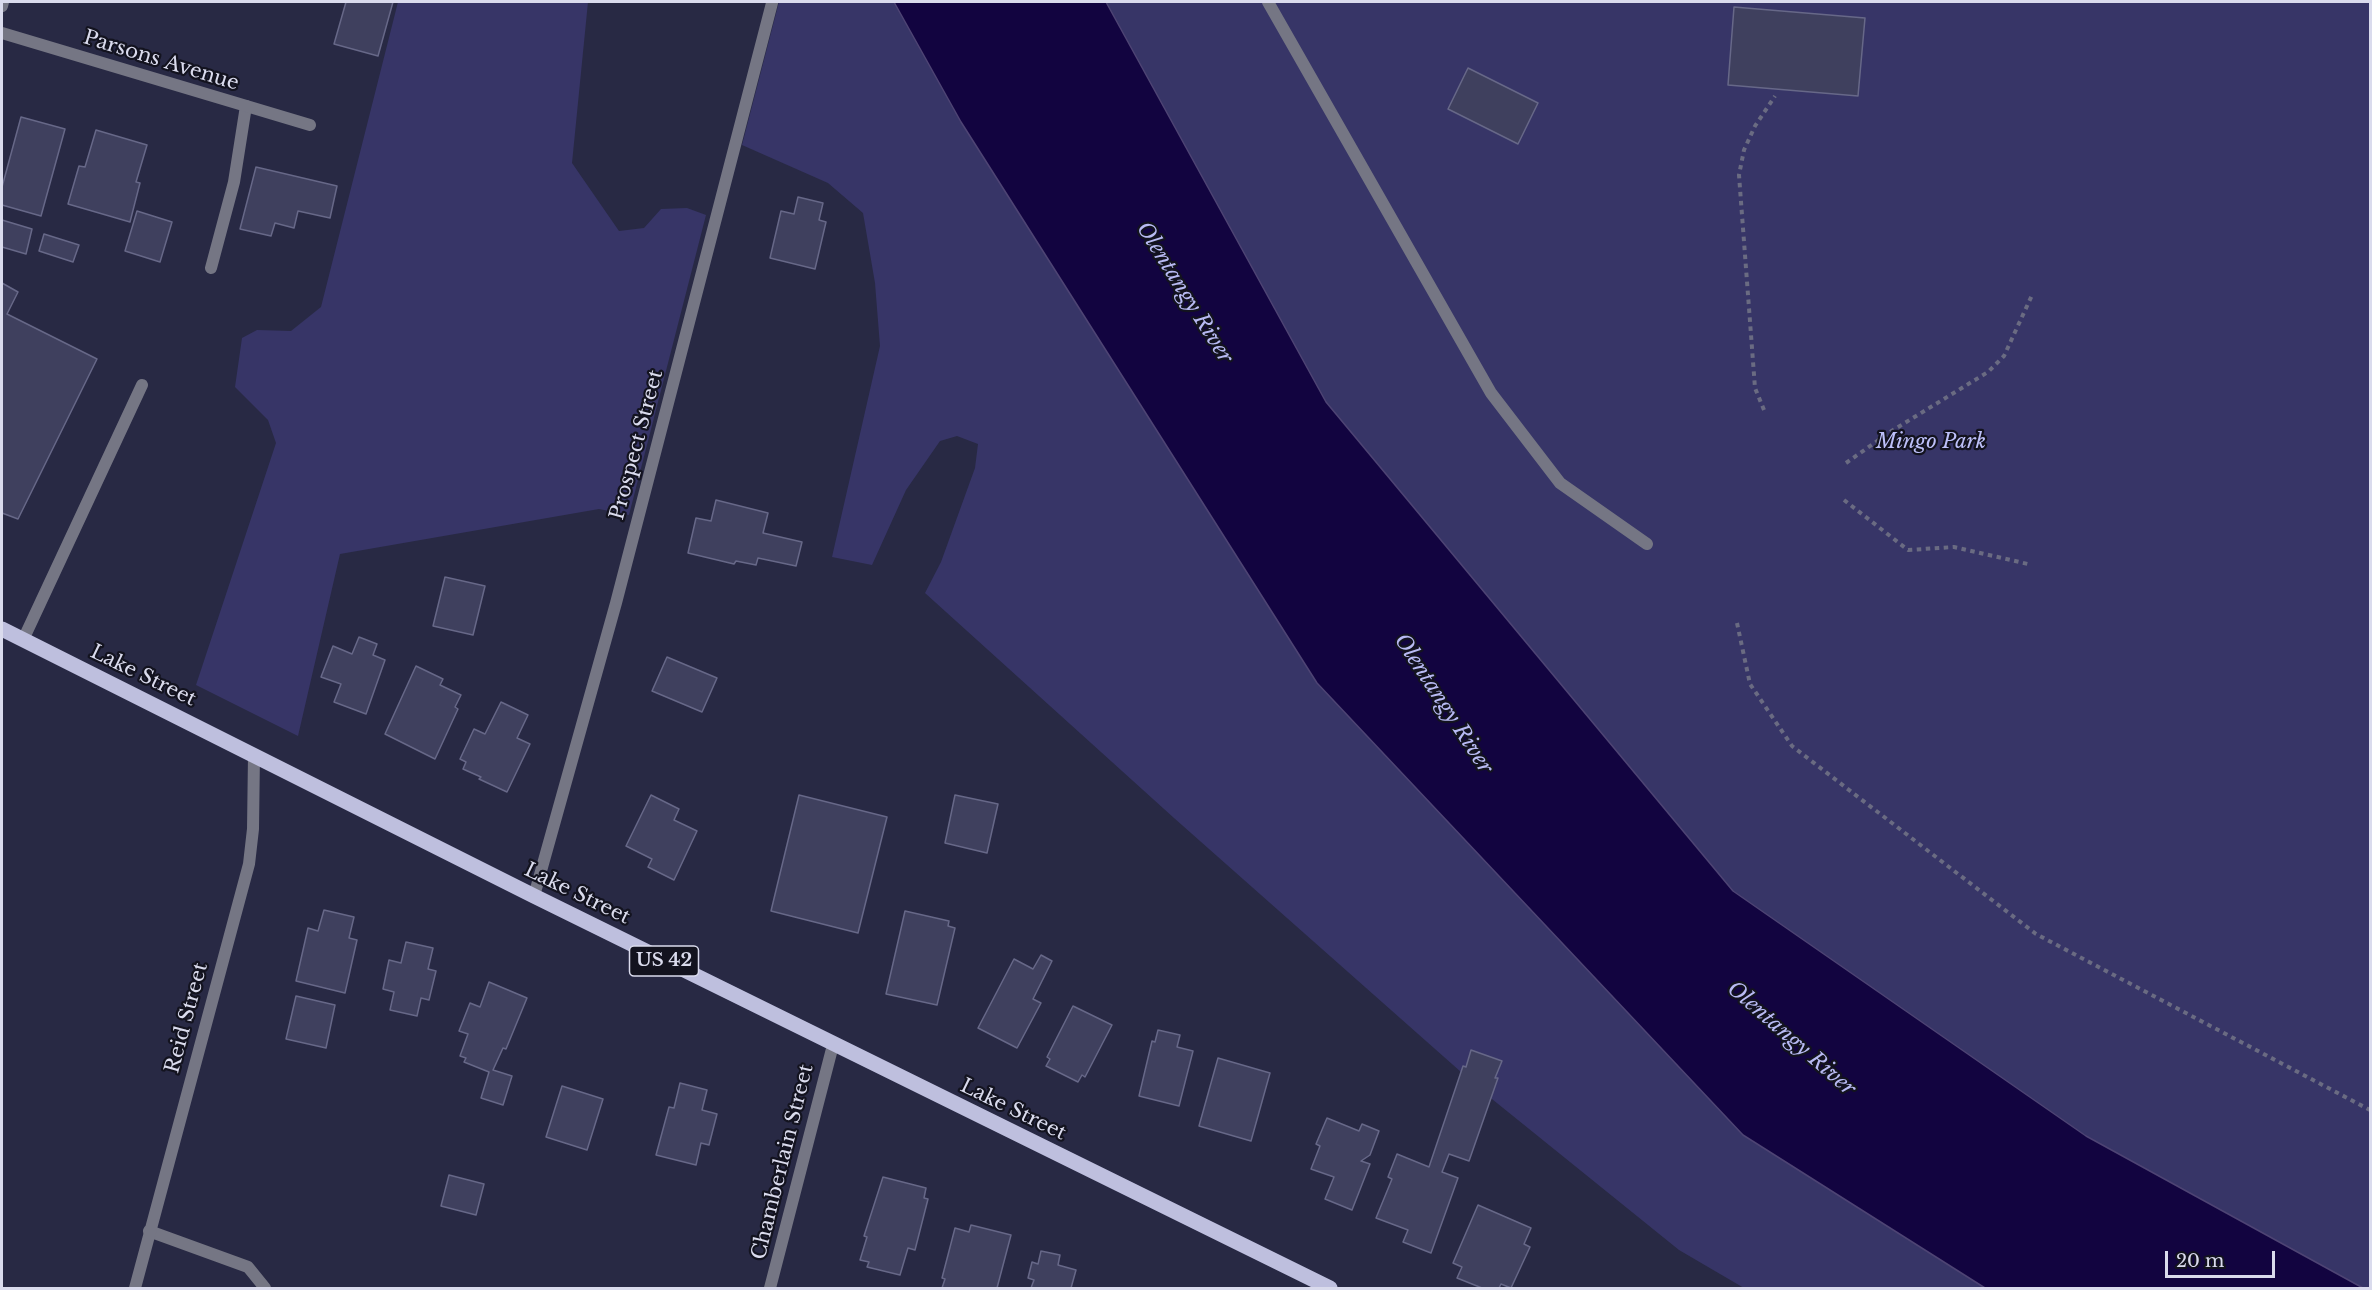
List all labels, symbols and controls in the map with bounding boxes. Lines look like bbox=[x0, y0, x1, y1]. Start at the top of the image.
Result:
street label: Parsons Avenue bbox=[80, 26, 242, 96]
water label: Olentangy River bbox=[1130, 218, 1238, 368]
street label: Prospect Street bbox=[605, 367, 669, 523]
park label: Mingo Park bbox=[1876, 430, 1986, 454]
water label: Olentangy River bbox=[1388, 629, 1498, 779]
street label: Lake Street bbox=[86, 640, 200, 712]
street label: Lake Street bbox=[520, 858, 634, 930]
road number: US 42 bbox=[630, 946, 698, 976]
street label: Reid Street bbox=[161, 960, 213, 1076]
water label: Olentangy River bbox=[1722, 976, 1860, 1102]
street label: Chamberlain Street bbox=[747, 1062, 819, 1262]
street label: Lake Street bbox=[956, 1074, 1070, 1146]
scale bar bbox=[2168, 1239, 2278, 1277]
text: 20 m bbox=[2176, 1250, 2224, 1272]

